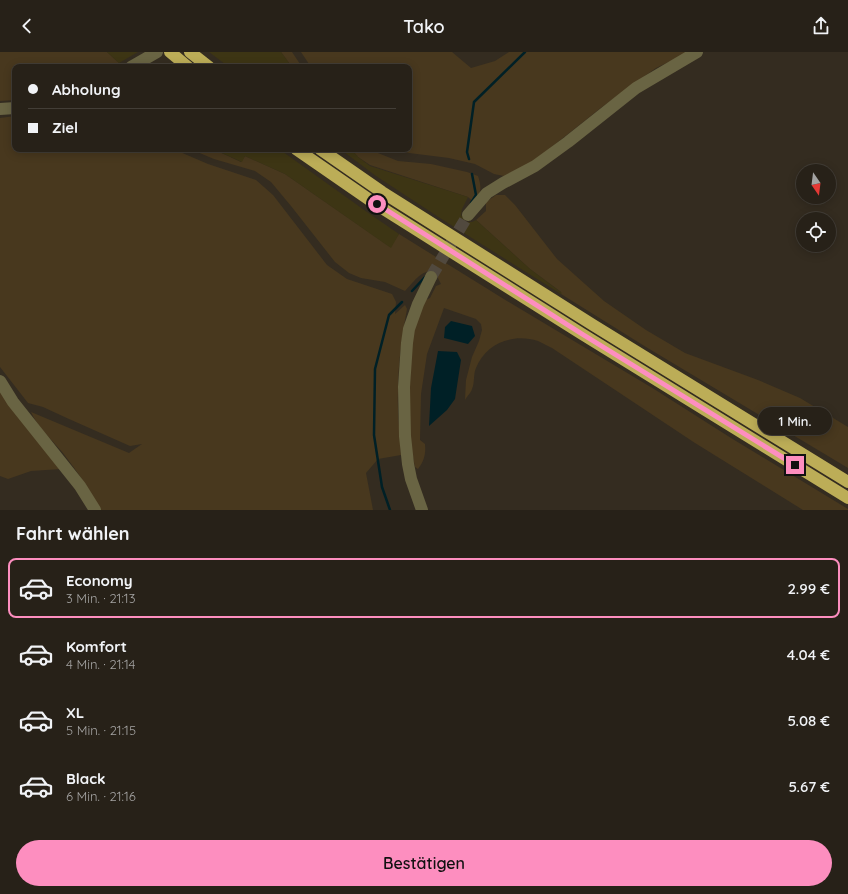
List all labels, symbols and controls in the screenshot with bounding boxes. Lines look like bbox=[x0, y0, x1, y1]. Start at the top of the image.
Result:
icon: back bbox=[16, 15, 38, 37]
text: Tako bbox=[403, 15, 445, 38]
icon: share bbox=[810, 15, 832, 37]
text: Abholung bbox=[52, 80, 120, 99]
text: Ziel bbox=[52, 118, 78, 137]
north arrow bbox=[796, 164, 836, 204]
map controls bbox=[796, 164, 836, 252]
route start bbox=[368, 195, 386, 213]
button: locate bbox=[796, 212, 836, 252]
callout: 1 Min. bbox=[758, 407, 832, 435]
text: 1 Min. bbox=[779, 413, 811, 429]
route end bbox=[786, 456, 804, 474]
text: Fahrt wählen bbox=[16, 522, 130, 545]
icon: car bbox=[18, 570, 54, 606]
text: Economy bbox=[66, 571, 133, 590]
text: 2.99 € bbox=[787, 579, 830, 598]
text: 3 Min. · 21:13 bbox=[66, 590, 135, 606]
icon: car bbox=[18, 636, 54, 672]
text: Komfort bbox=[66, 637, 127, 656]
text: 4.04 € bbox=[787, 645, 830, 664]
text: 4 Min. · 21:14 bbox=[66, 656, 135, 672]
icon: car bbox=[18, 702, 54, 738]
text: XL bbox=[66, 703, 84, 722]
text: 5.08 € bbox=[788, 711, 830, 730]
text: 5 Min. · 21:15 bbox=[66, 722, 136, 738]
icon: car bbox=[18, 768, 54, 804]
text: Black bbox=[66, 769, 106, 788]
text: 5.67 € bbox=[789, 777, 830, 796]
text: 6 Min. · 21:16 bbox=[66, 788, 136, 804]
button: Bestätigen bbox=[16, 840, 832, 886]

